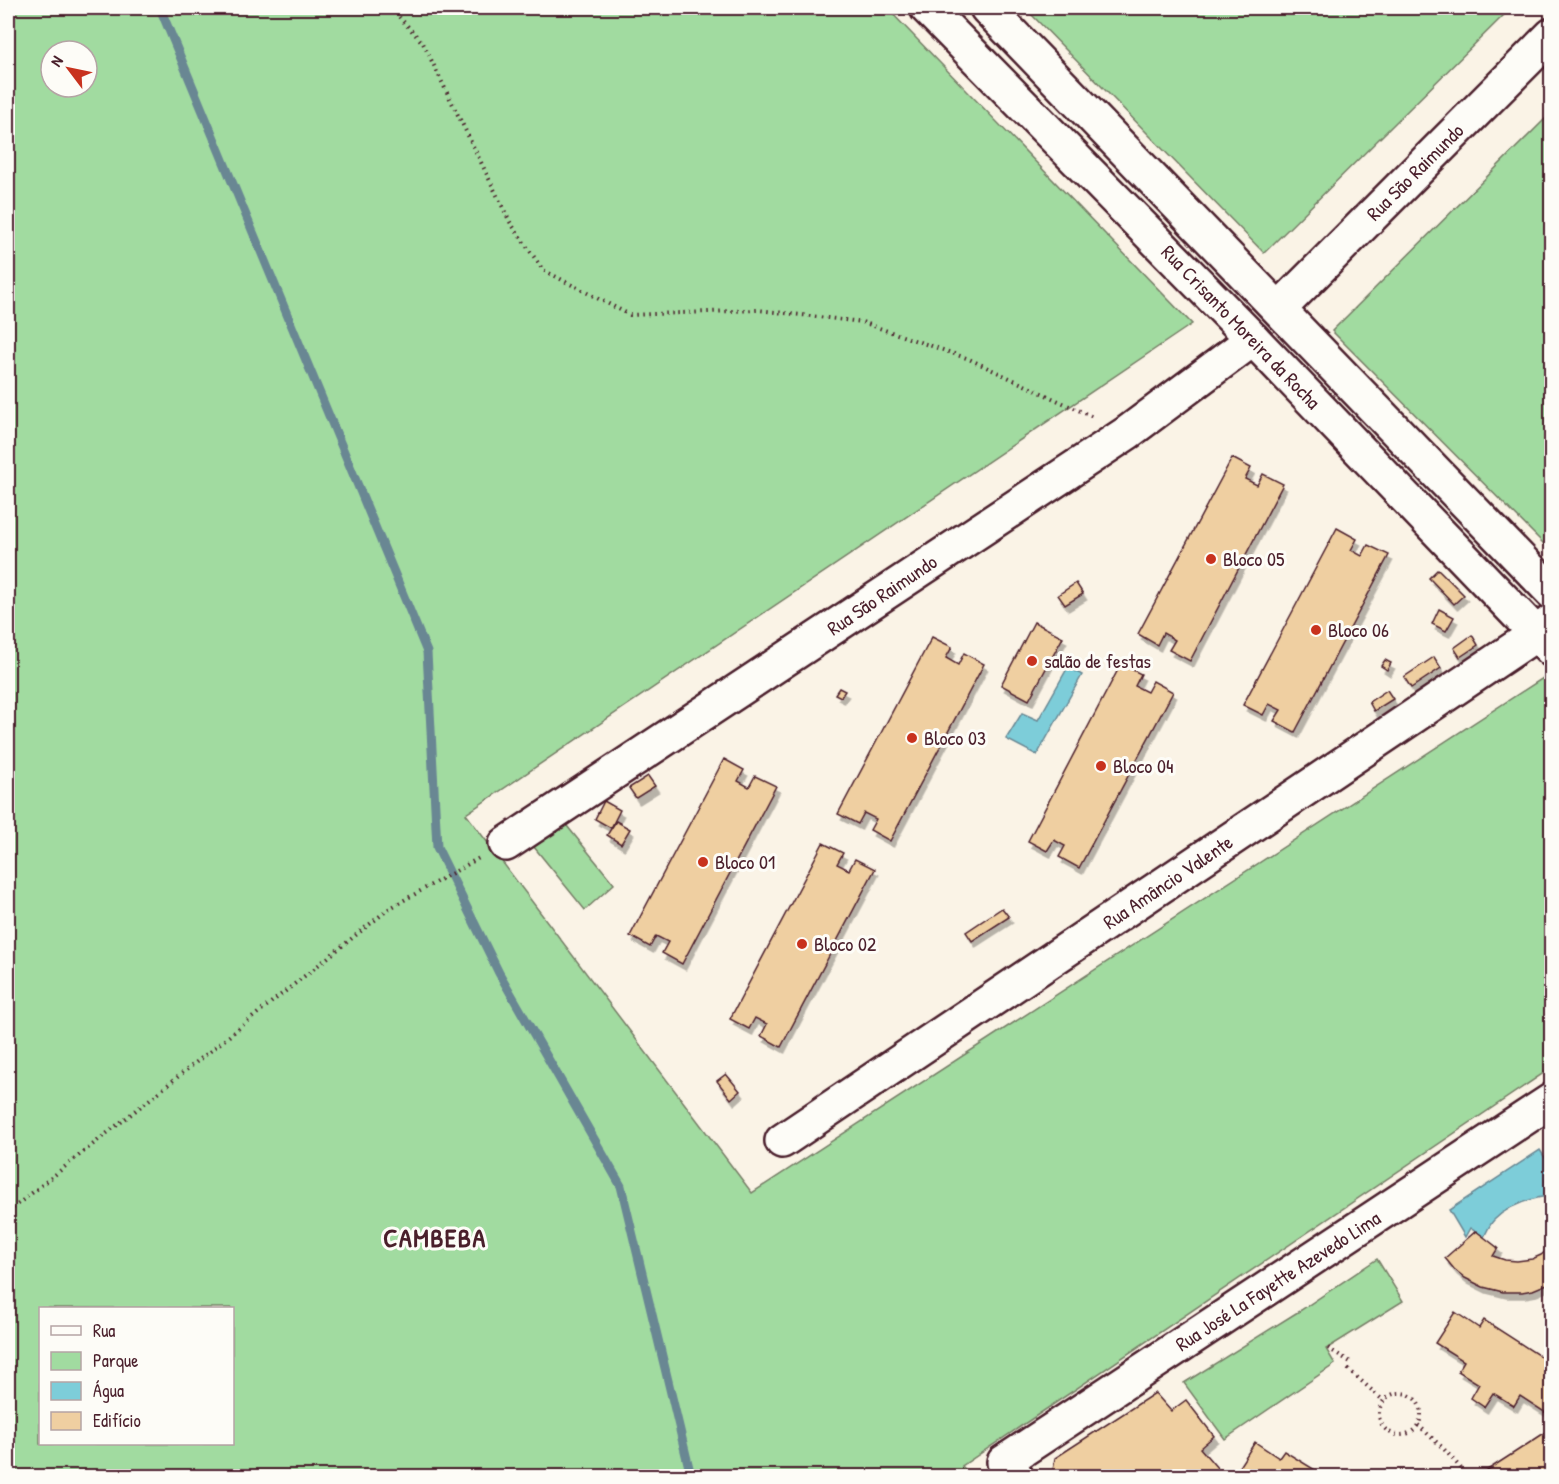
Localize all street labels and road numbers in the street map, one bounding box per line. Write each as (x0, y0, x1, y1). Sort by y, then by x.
street label: Rua São Raimundo (1360, 117, 1469, 226)
street label: Rua Crisanto Moreira da Rocha (1156, 239, 1327, 415)
street label: Rua São Raimundo (821, 548, 942, 641)
street label: Rua Amâncio Valente (1098, 828, 1238, 935)
street label: Rua José La Fayette Azevedo Lima (1170, 1204, 1386, 1357)

